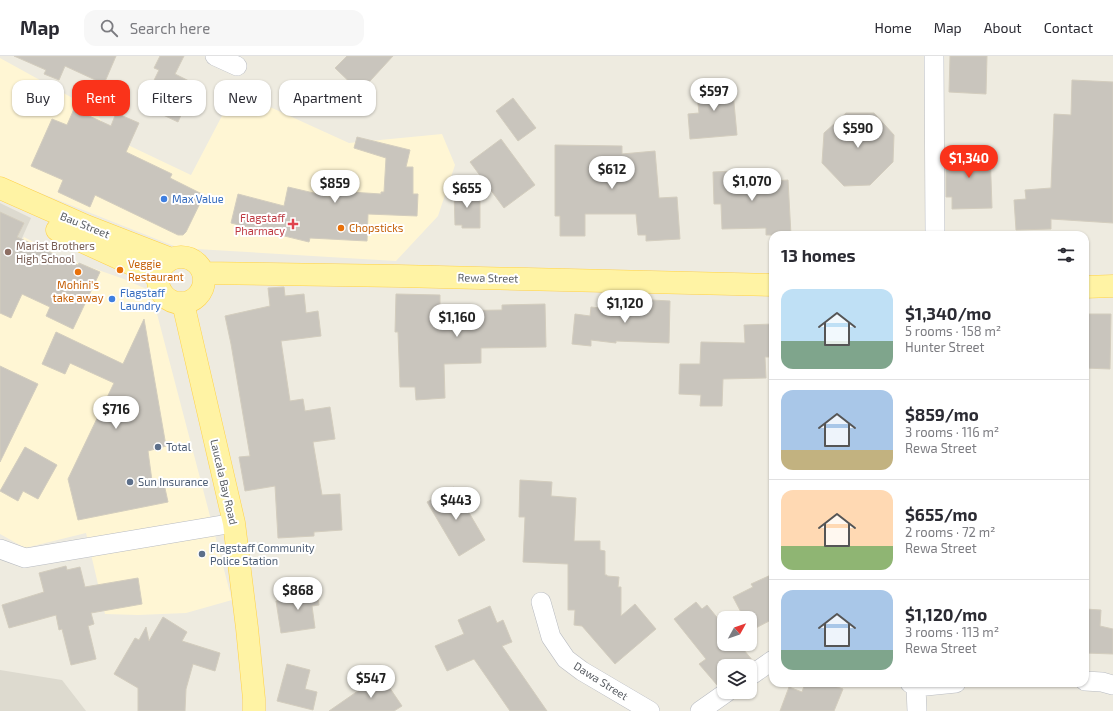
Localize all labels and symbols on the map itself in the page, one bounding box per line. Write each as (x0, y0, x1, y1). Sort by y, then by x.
pin: $597 (690, 78, 738, 112)
pin: $590 (834, 115, 882, 149)
pin: $1,340 (936, 145, 1002, 179)
pin: $612 (588, 156, 636, 190)
pin: $1,070 (719, 168, 785, 202)
pin: $859 (311, 170, 359, 204)
pin: $655 (443, 175, 491, 209)
place label: Max Value (172, 192, 224, 205)
marker: Max Value (159, 194, 169, 204)
street label: Bau Street (59, 209, 112, 240)
place label: Flagstaff Pharmacy (235, 211, 285, 237)
marker: Flagstaff Pharmacy (288, 219, 298, 229)
place label: Chopsticks (349, 221, 404, 234)
marker: Chopsticks (336, 223, 346, 233)
place label: Marist Brothers High School (16, 239, 95, 265)
marker: Marist Brothers High School (3, 247, 13, 257)
place label: Veggie Restaurant (128, 257, 184, 283)
marker: Veggie Restaurant (115, 265, 125, 275)
marker: Mohini's take away (73, 267, 83, 277)
street label: Rewa Street (458, 270, 518, 285)
place label: Mohini's take away (53, 278, 104, 304)
place label: Flagstaff Laundry (120, 286, 165, 312)
pin: $1,120 (592, 290, 658, 324)
marker: Flagstaff Laundry (107, 294, 117, 304)
pin: $1,160 (424, 304, 490, 338)
pin: $716 (92, 396, 140, 430)
street label: Laucala Bay Road (208, 438, 241, 526)
place label: Total (166, 440, 192, 453)
marker: Total (153, 442, 163, 452)
place label: Sun Insurance (138, 475, 209, 488)
marker: Sun Insurance (125, 477, 135, 487)
pin: $443 (432, 487, 480, 521)
place label: Flagstaff Community Police Station (210, 541, 315, 567)
marker: Flagstaff Community Police Station (197, 549, 207, 559)
pin: $868 (274, 577, 322, 611)
north arrow (717, 611, 757, 651)
street label: Dawa Street (572, 659, 631, 702)
pin: $547 (347, 665, 395, 699)

